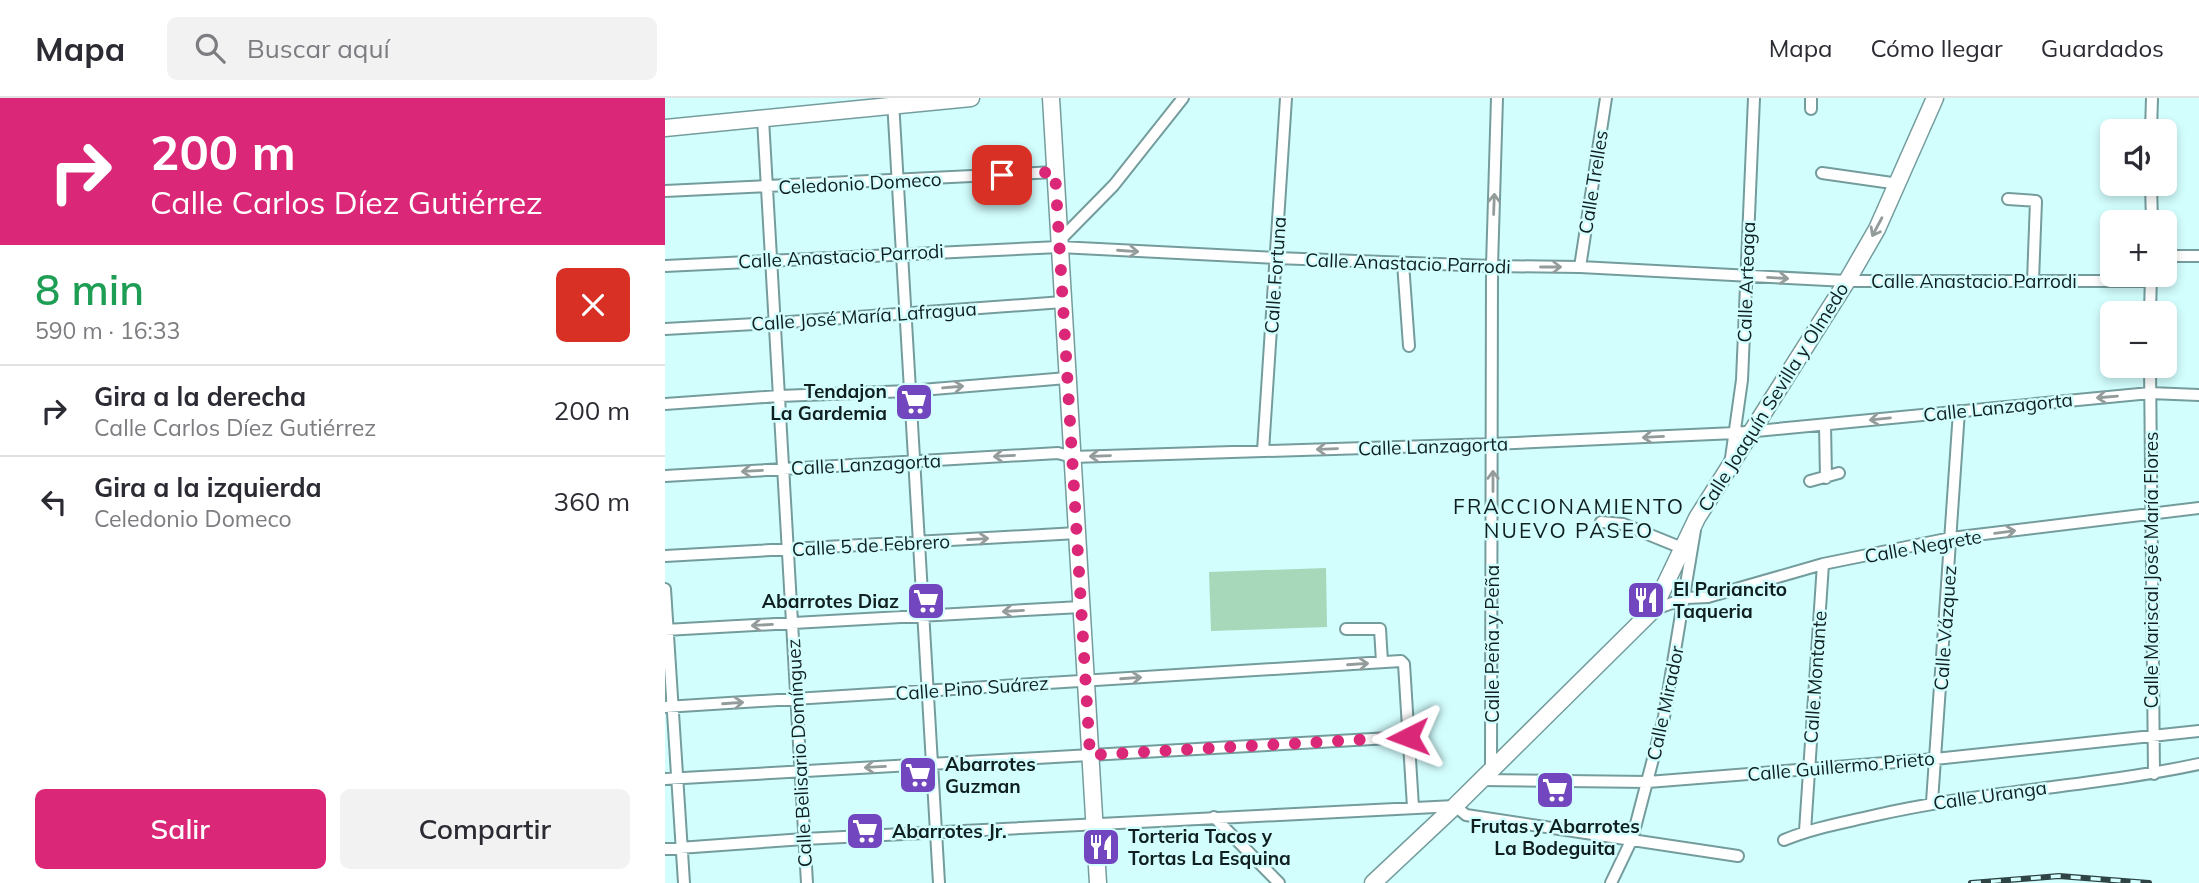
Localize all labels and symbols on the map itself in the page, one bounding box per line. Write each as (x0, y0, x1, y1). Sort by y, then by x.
street label: Calle Trelles (1573, 129, 1613, 235)
pin (972, 145, 1032, 205)
street label: Celedonio Domeco (778, 167, 942, 199)
one-way arrow (1487, 193, 1501, 216)
street label: Calle Fortuna (1259, 216, 1291, 334)
one-way arrow (1870, 216, 1884, 237)
street label: Calle Arteaga (1732, 221, 1760, 343)
street label: Calle Anastacio Parrodi (738, 239, 944, 273)
one-way arrow (1116, 245, 1138, 258)
street label: Calle Anastacio Parrodi (1305, 247, 1511, 279)
one-way arrow (1539, 260, 1562, 274)
street label: Calle Anastacio Parrodi (1871, 269, 2077, 293)
one-way arrow (1766, 271, 1789, 284)
street label: Calle Joaquín Sevilla y Olmedo (1692, 278, 1854, 516)
street label: Calle José María Lafragua (750, 296, 978, 336)
place label: Tendajon La Gardemia (770, 379, 887, 425)
one-way arrow (941, 380, 964, 393)
supermarket icon: Tendajon La Gardemia (893, 381, 935, 423)
street label: Calle Lanzagorta (1922, 387, 2074, 427)
one-way arrow (2096, 391, 2118, 404)
one-way arrow (1869, 413, 1892, 426)
street label: Calle Lanzagorta (1358, 431, 1508, 461)
one-way arrow (1642, 431, 1665, 444)
street label: Calle Mariscal José María Flores (2139, 431, 2163, 709)
one-way arrow (1316, 443, 1339, 456)
street label: Calle Lanzagorta (790, 448, 942, 480)
one-way arrow (1088, 449, 1111, 462)
one-way arrow (993, 450, 1016, 463)
one-way arrow (742, 465, 764, 478)
one-way arrow (1486, 469, 1500, 492)
district label: FRACCIONAMIENTO NUEVO PASEO (1453, 493, 1685, 543)
street label: Calle Negrete (1863, 524, 1983, 568)
one-way arrow (1993, 525, 2016, 538)
street label: Calle 5 de Febrero (791, 529, 951, 561)
one-way arrow (966, 532, 989, 545)
street label: Calle Peña y Peña (1480, 565, 1504, 723)
street label: Calle Vázquez (1929, 565, 1961, 691)
place label: El Pariancito Taqueria (1673, 577, 1787, 623)
restaurant icon: El Pariancito Taqueria (1625, 579, 1667, 621)
supermarket icon: Abarrotes Diaz (905, 580, 947, 622)
place label: Abarrotes Diaz (762, 589, 899, 613)
one-way arrow (1002, 604, 1025, 617)
street label: Calle Montante (1798, 610, 1832, 744)
one-way arrow (750, 618, 773, 631)
street label: Calle Belisario Domínguez (781, 638, 817, 868)
street label: Calle Mirador (1641, 643, 1689, 763)
one-way arrow (1347, 657, 1369, 670)
street label: Calle Pino Suárez (895, 671, 1049, 705)
one-way arrow (1120, 671, 1142, 684)
one-way arrow (721, 696, 744, 709)
position arrow (1371, 700, 1445, 774)
street label: Calle Guillermo Prieto (1746, 746, 1936, 786)
place label: Abarrotes Guzman (945, 752, 1036, 798)
supermarket icon: Abarrotes Guzman (897, 754, 939, 796)
one-way arrow (863, 761, 886, 774)
supermarket icon: Frutas y Abarrotes La Bodeguita (1534, 769, 1576, 811)
street label: Calle Uranga (1932, 775, 2048, 815)
supermarket icon: Abarrotes Jr. (844, 810, 886, 852)
place label: Frutas y Abarrotes La Bodeguita (1470, 814, 1640, 860)
place label: Abarrotes Jr. (892, 819, 1007, 843)
place label: Torteria Tacos y Tortas La Esquina (1128, 824, 1291, 870)
restaurant icon: Torteria Tacos y Tortas La Esquina (1080, 826, 1122, 868)

